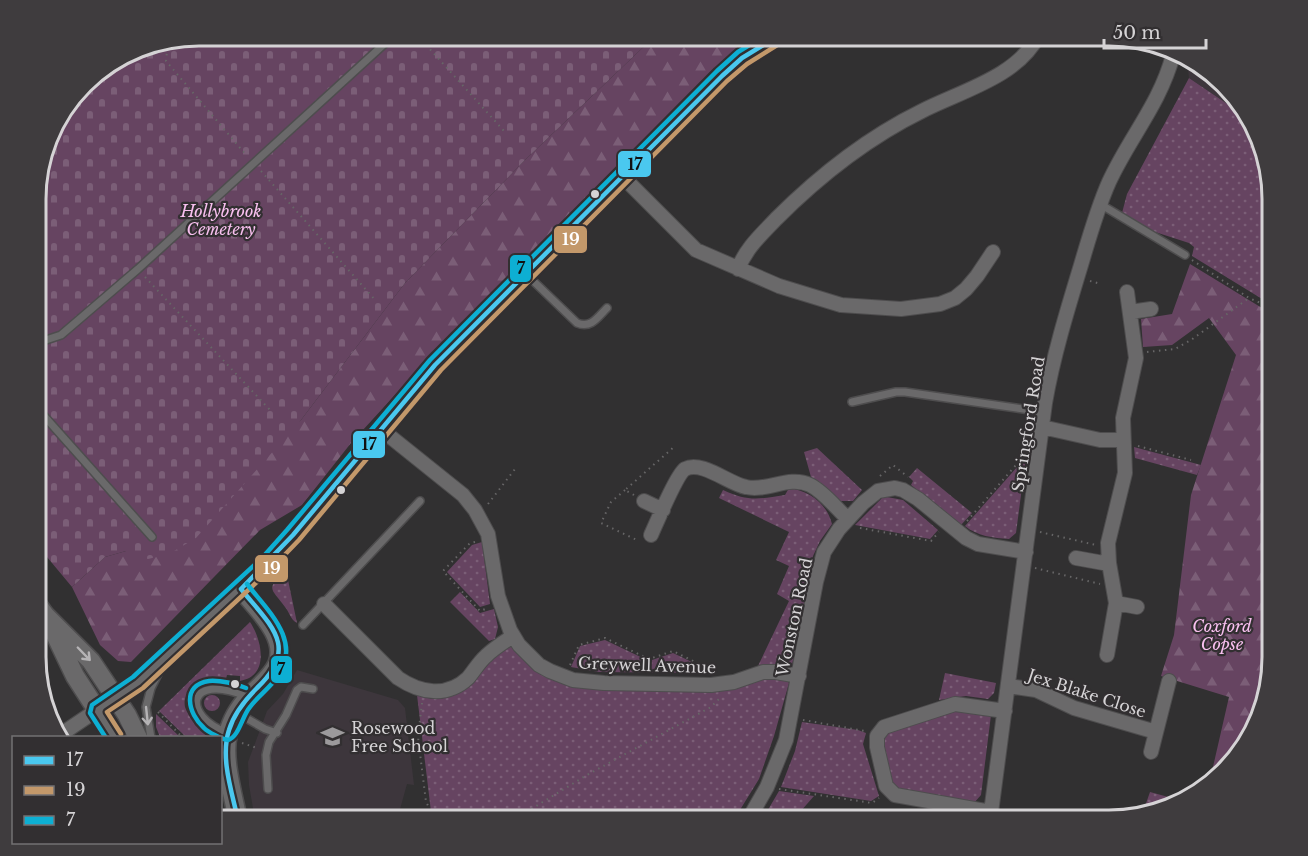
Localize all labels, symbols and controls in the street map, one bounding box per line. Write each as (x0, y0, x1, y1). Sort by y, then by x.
scale bar (1104, 12, 1206, 50)
text: 50 m (1113, 22, 1161, 44)
line badge: 17 (617, 150, 652, 178)
text: 17 (627, 154, 643, 174)
unlabelled marker (589, 188, 601, 200)
park label: Hollybrook Cemetery (179, 201, 262, 239)
line badge: 19 (553, 225, 588, 254)
text: 19 (562, 229, 580, 249)
line badge: 7 (509, 254, 532, 283)
text: 7 (517, 258, 526, 278)
street label: Springford Road (1007, 355, 1049, 493)
line badge: 17 (352, 430, 386, 459)
text: 17 (361, 434, 377, 454)
unlabelled marker (335, 484, 347, 496)
line badge: 19 (254, 554, 289, 583)
street label: Wonston Road (771, 556, 816, 679)
text: 19 (263, 558, 281, 578)
park label: Coxford Copse (1192, 616, 1252, 654)
one-way arrow (77, 647, 91, 662)
street label: Greywell Avenue (578, 653, 716, 677)
line badge: 7 (270, 655, 293, 684)
text: 7 (277, 659, 286, 679)
street label: Jex Blake Close (1023, 664, 1149, 722)
unlabelled marker (229, 678, 241, 690)
one-way arrow (142, 705, 153, 725)
place label: Rosewood Free School (351, 718, 448, 756)
school or university icon: Rosewood Free School (320, 724, 346, 750)
legend (12, 736, 222, 844)
text: 17 (66, 749, 84, 771)
text: 19 (66, 779, 86, 801)
text: 7 (66, 809, 76, 831)

